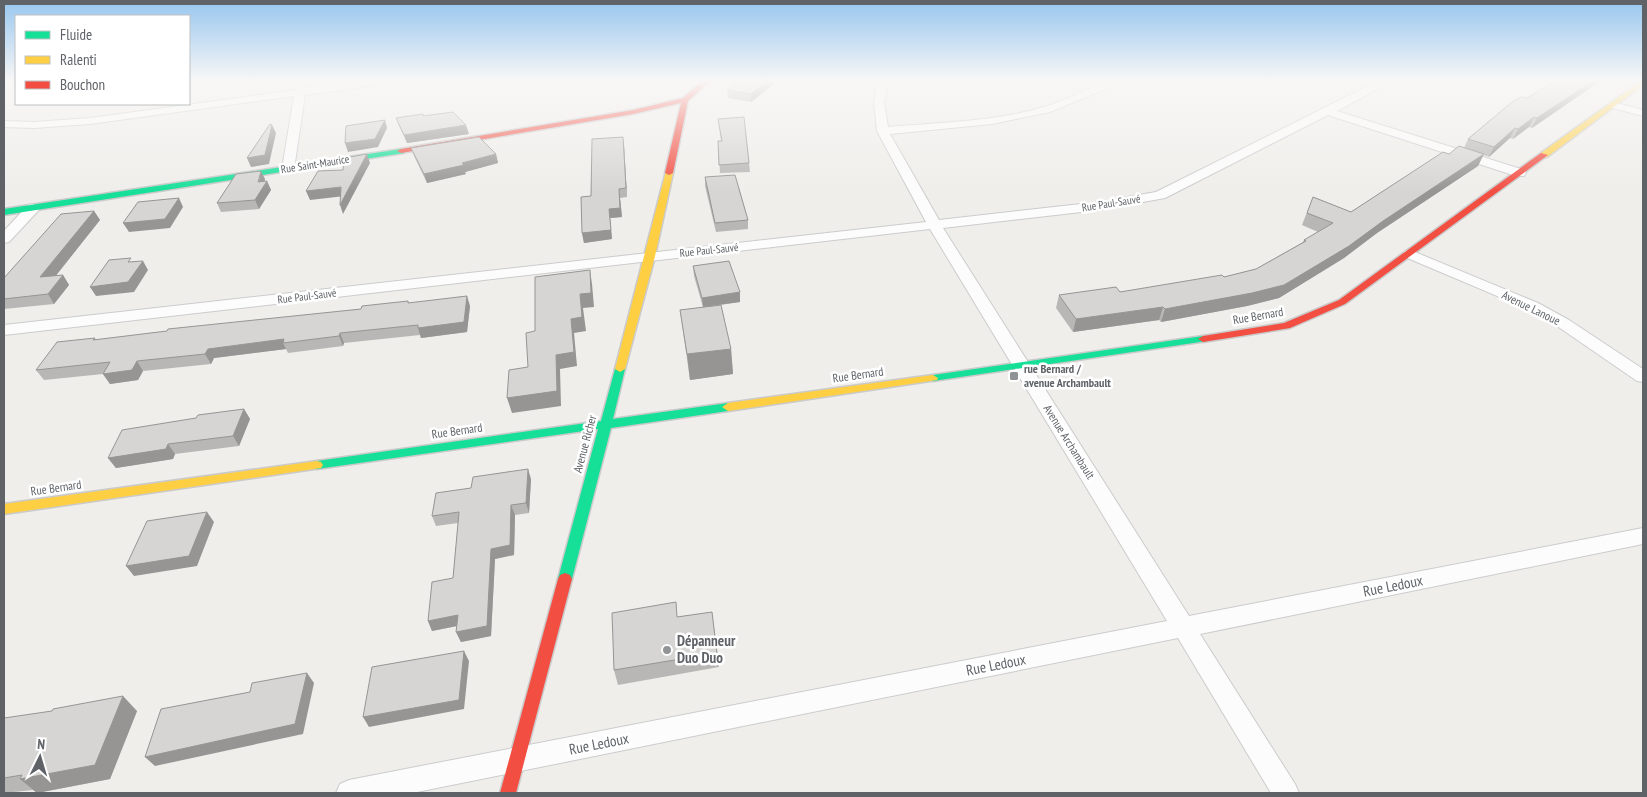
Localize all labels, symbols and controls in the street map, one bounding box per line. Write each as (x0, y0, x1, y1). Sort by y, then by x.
legend (15, 15, 190, 105)
text: Fluide (60, 25, 92, 44)
text: Ralenti (60, 50, 97, 69)
text: Bouchon (60, 75, 105, 94)
street label: Rue Saint-Maurice (280, 152, 351, 176)
street label: Rue Paul-Sauvé (1081, 191, 1142, 215)
street label: Rue Paul-Sauvé (679, 240, 740, 260)
street label: Rue Paul-Sauvé (277, 285, 338, 307)
street label: Avenue Lanoue (1500, 287, 1563, 328)
street label: Rue Bernard (1232, 304, 1284, 327)
place label: rue Bernard / avenue Archambault (1024, 361, 1111, 390)
street label: Rue Bernard (832, 364, 884, 385)
marker: rue Bernard / avenue Archambault (1008, 370, 1020, 382)
street label: Avenue Archambault (1041, 402, 1099, 482)
street label: Avenue Richer (570, 413, 600, 474)
street label: Rue Bernard (431, 420, 483, 441)
street label: Rue Bernard (30, 477, 82, 498)
street label: Rue Ledoux (1361, 570, 1424, 601)
place label: Dépanneur Duo Duo (677, 631, 736, 667)
marker: Dépanneur Duo Duo (661, 644, 673, 656)
street label: Rue Ledoux (964, 649, 1027, 680)
street label: Rue Ledoux (567, 728, 630, 759)
north arrow (15, 732, 65, 782)
text: N (37, 735, 46, 753)

